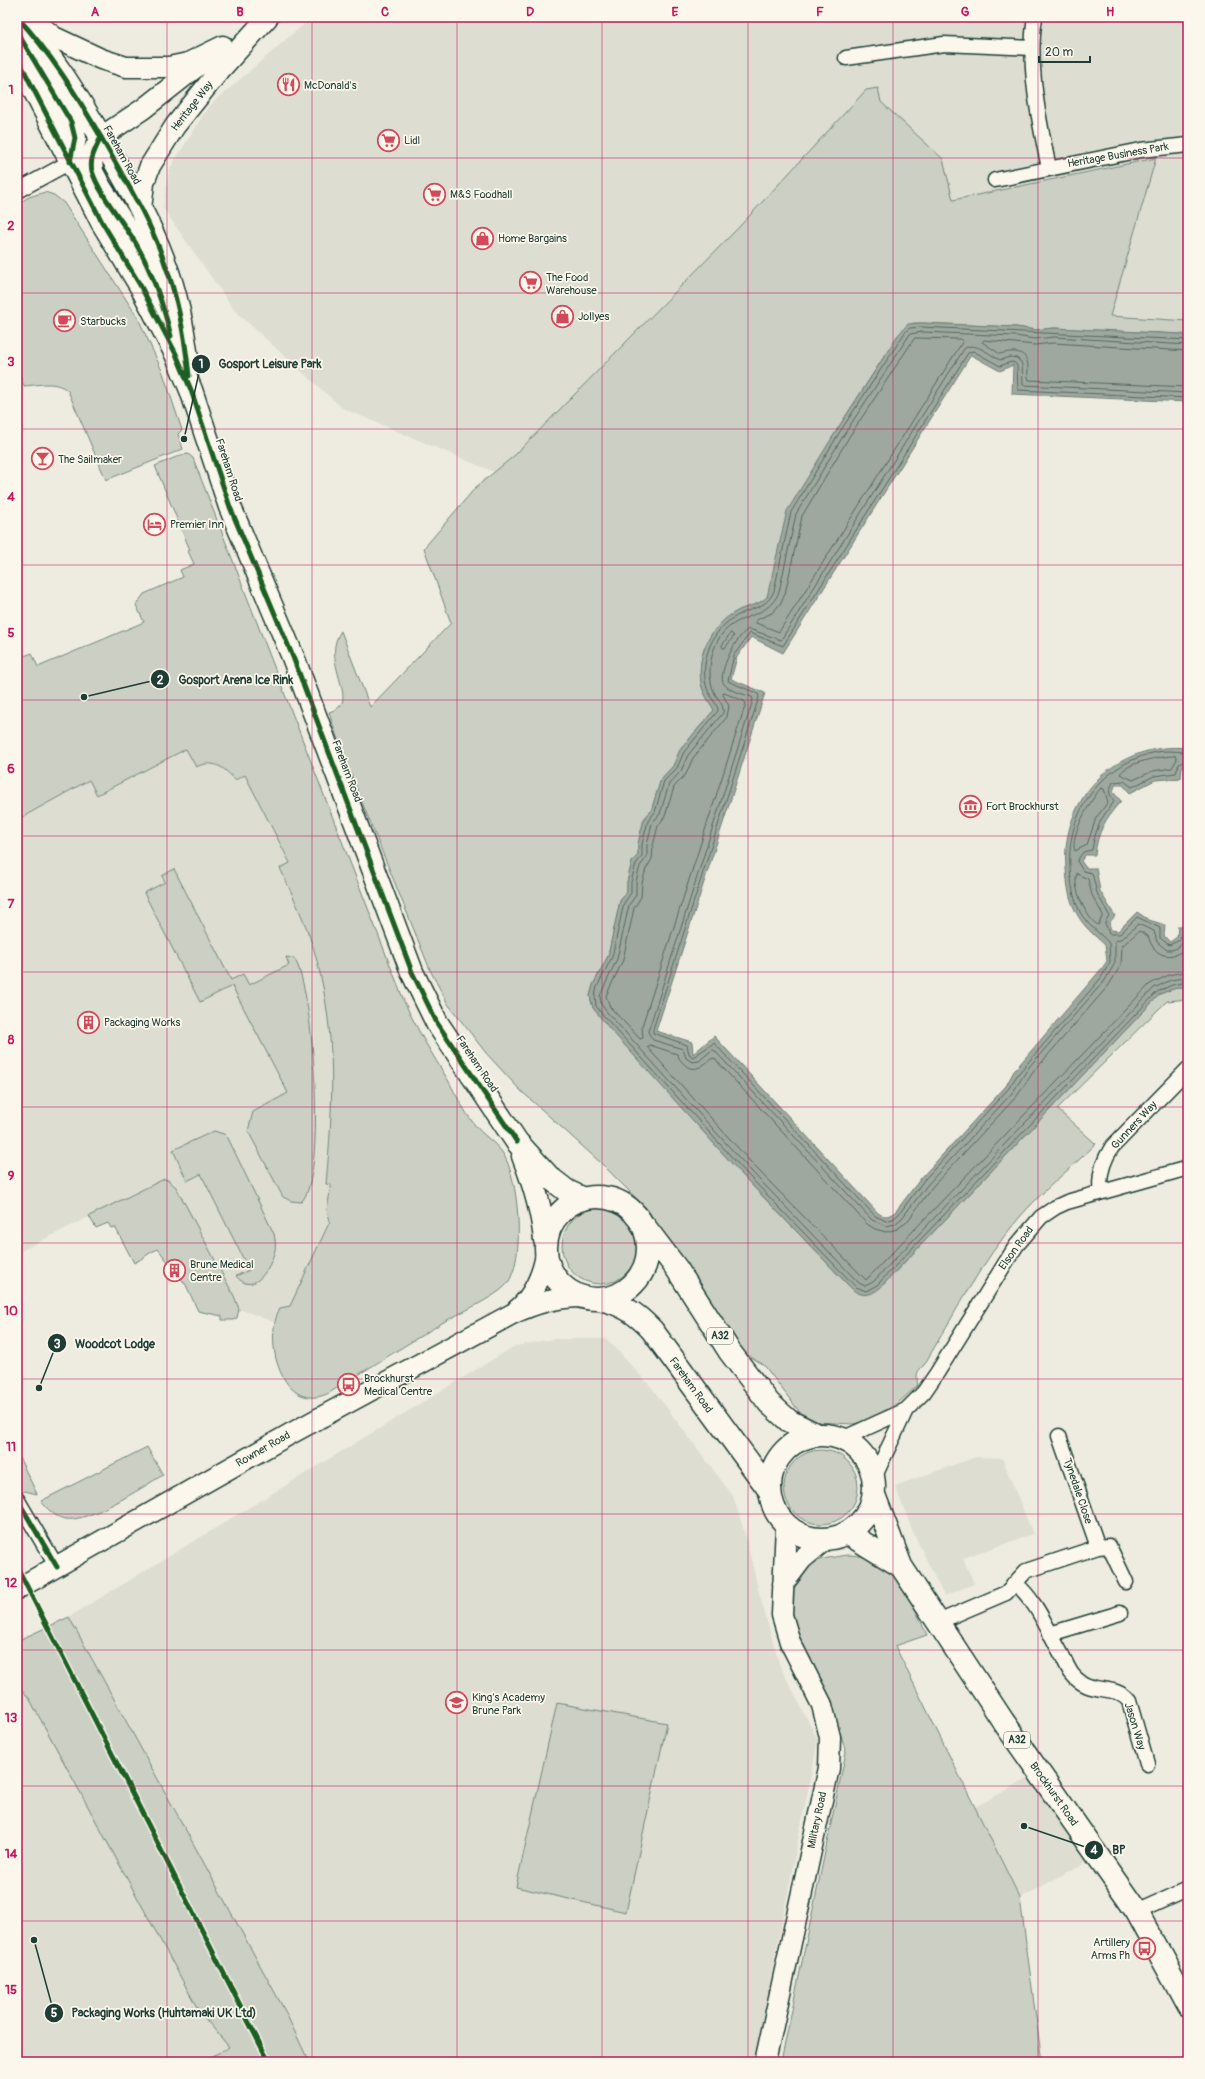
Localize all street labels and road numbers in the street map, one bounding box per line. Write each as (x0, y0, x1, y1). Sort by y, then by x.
street label: Heritage Way (168, 78, 216, 134)
street label: Fareham Road (100, 123, 144, 187)
street label: Heritage Business Park (1066, 140, 1170, 170)
street label: Fareham Road (213, 437, 245, 503)
street label: Fareham Road (329, 738, 365, 804)
street label: Fareham Road (453, 1033, 501, 1095)
street label: Gunners Way (1108, 1098, 1160, 1152)
street label: Elson Road (996, 1224, 1036, 1272)
road number: A32 (707, 1328, 733, 1344)
street label: Fareham Road (667, 1355, 715, 1415)
street label: Rowner Road (234, 1428, 292, 1470)
street label: Tynedale Close (1061, 1456, 1096, 1526)
street label: Jason Way (1122, 1701, 1148, 1752)
road number: A32 (1004, 1732, 1030, 1748)
street label: Brockhurst Road (1027, 1759, 1081, 1829)
street label: Military Road (805, 1790, 829, 1850)

